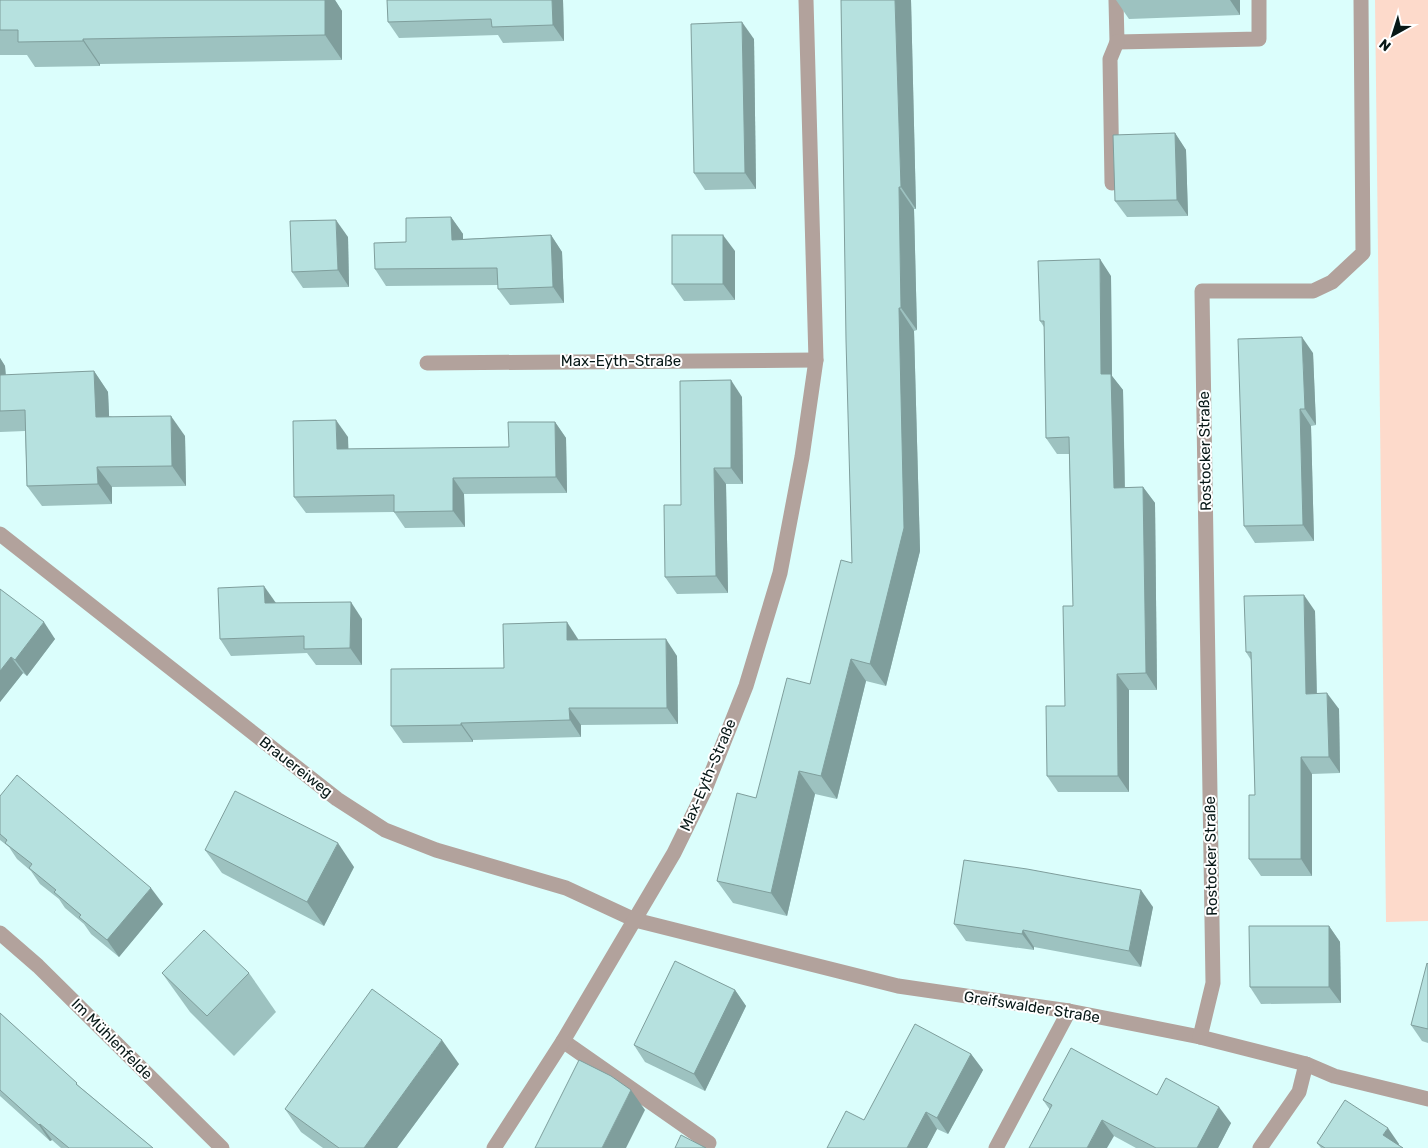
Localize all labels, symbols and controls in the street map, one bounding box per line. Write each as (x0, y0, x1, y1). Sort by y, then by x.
north arrow (1368, 10, 1418, 60)
text: N (1376, 35, 1394, 54)
street label: Max-Eyth-Straße (561, 352, 681, 370)
street label: Rostocker Straße (1195, 391, 1215, 511)
street label: Max-Eyth-Straße (676, 716, 740, 834)
street label: Brauereiweg (256, 733, 336, 801)
street label: Rostocker Straße (1201, 796, 1221, 916)
street label: Greifswalder Straße (963, 987, 1101, 1027)
street label: Im Mühlenfelde (68, 995, 156, 1083)

